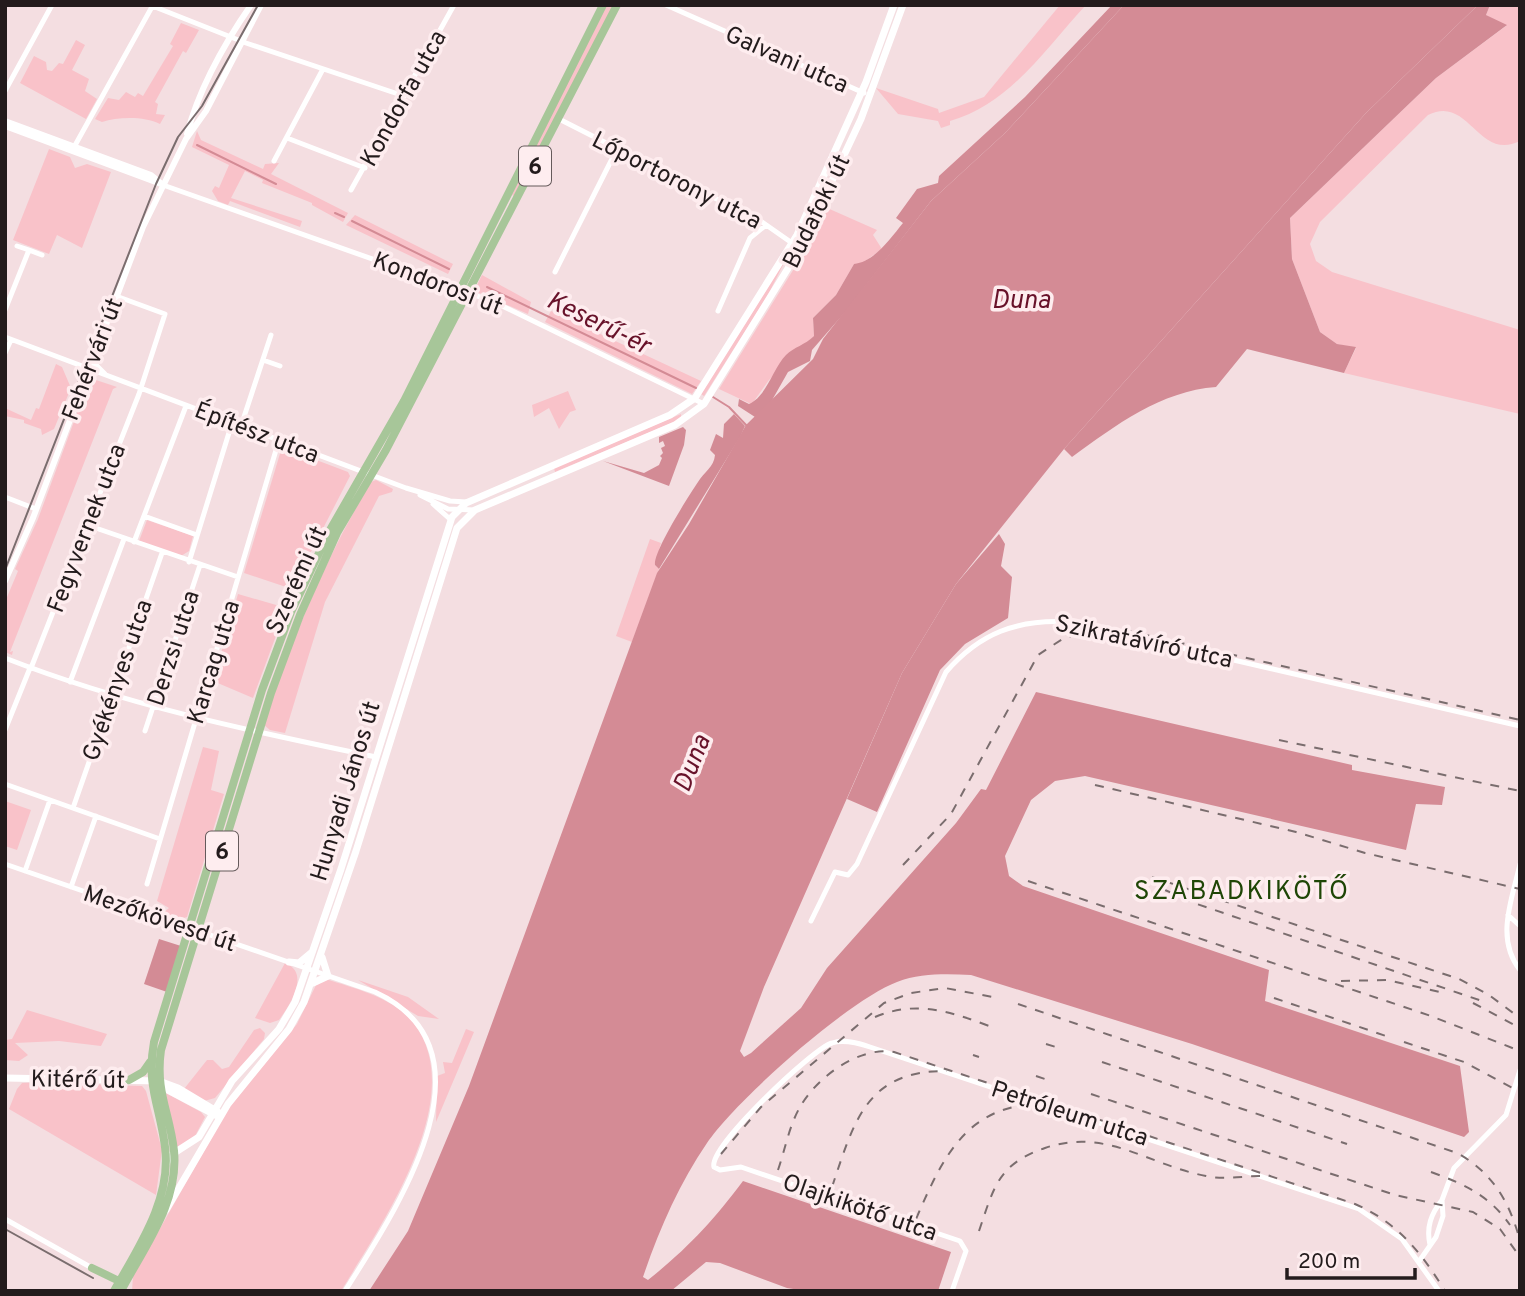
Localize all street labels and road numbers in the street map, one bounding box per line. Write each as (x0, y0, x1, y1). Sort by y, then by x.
street label: Galvani utca (720, 20, 853, 101)
street label: Kondorfa utca (355, 25, 455, 173)
street label: Lőportorony utca (586, 126, 766, 237)
road number: 6 (519, 146, 551, 186)
street label: Budafoki út (777, 150, 858, 274)
street label: Kondorosi út (368, 246, 506, 323)
street label: Fehérvári út (57, 294, 131, 425)
street label: Építész utca (190, 394, 324, 471)
street label: Fegyvernek utca (42, 440, 134, 617)
street label: Szerémi út (261, 522, 335, 640)
street label: Derzsi utca (142, 587, 208, 710)
street label: Gyékényes utca (77, 596, 161, 765)
street label: Karcag utca (182, 597, 248, 728)
street label: Szikratávíró utca (1052, 609, 1235, 676)
street label: Hunyadi János út (305, 698, 389, 885)
road number: 6 (206, 832, 238, 870)
street label: Mezőkövesd út (79, 880, 240, 960)
street label: Kitérő út (30, 1065, 126, 1097)
street label: Petróleum utca (987, 1075, 1152, 1154)
street label: Olajkikötő utca (778, 1168, 941, 1249)

